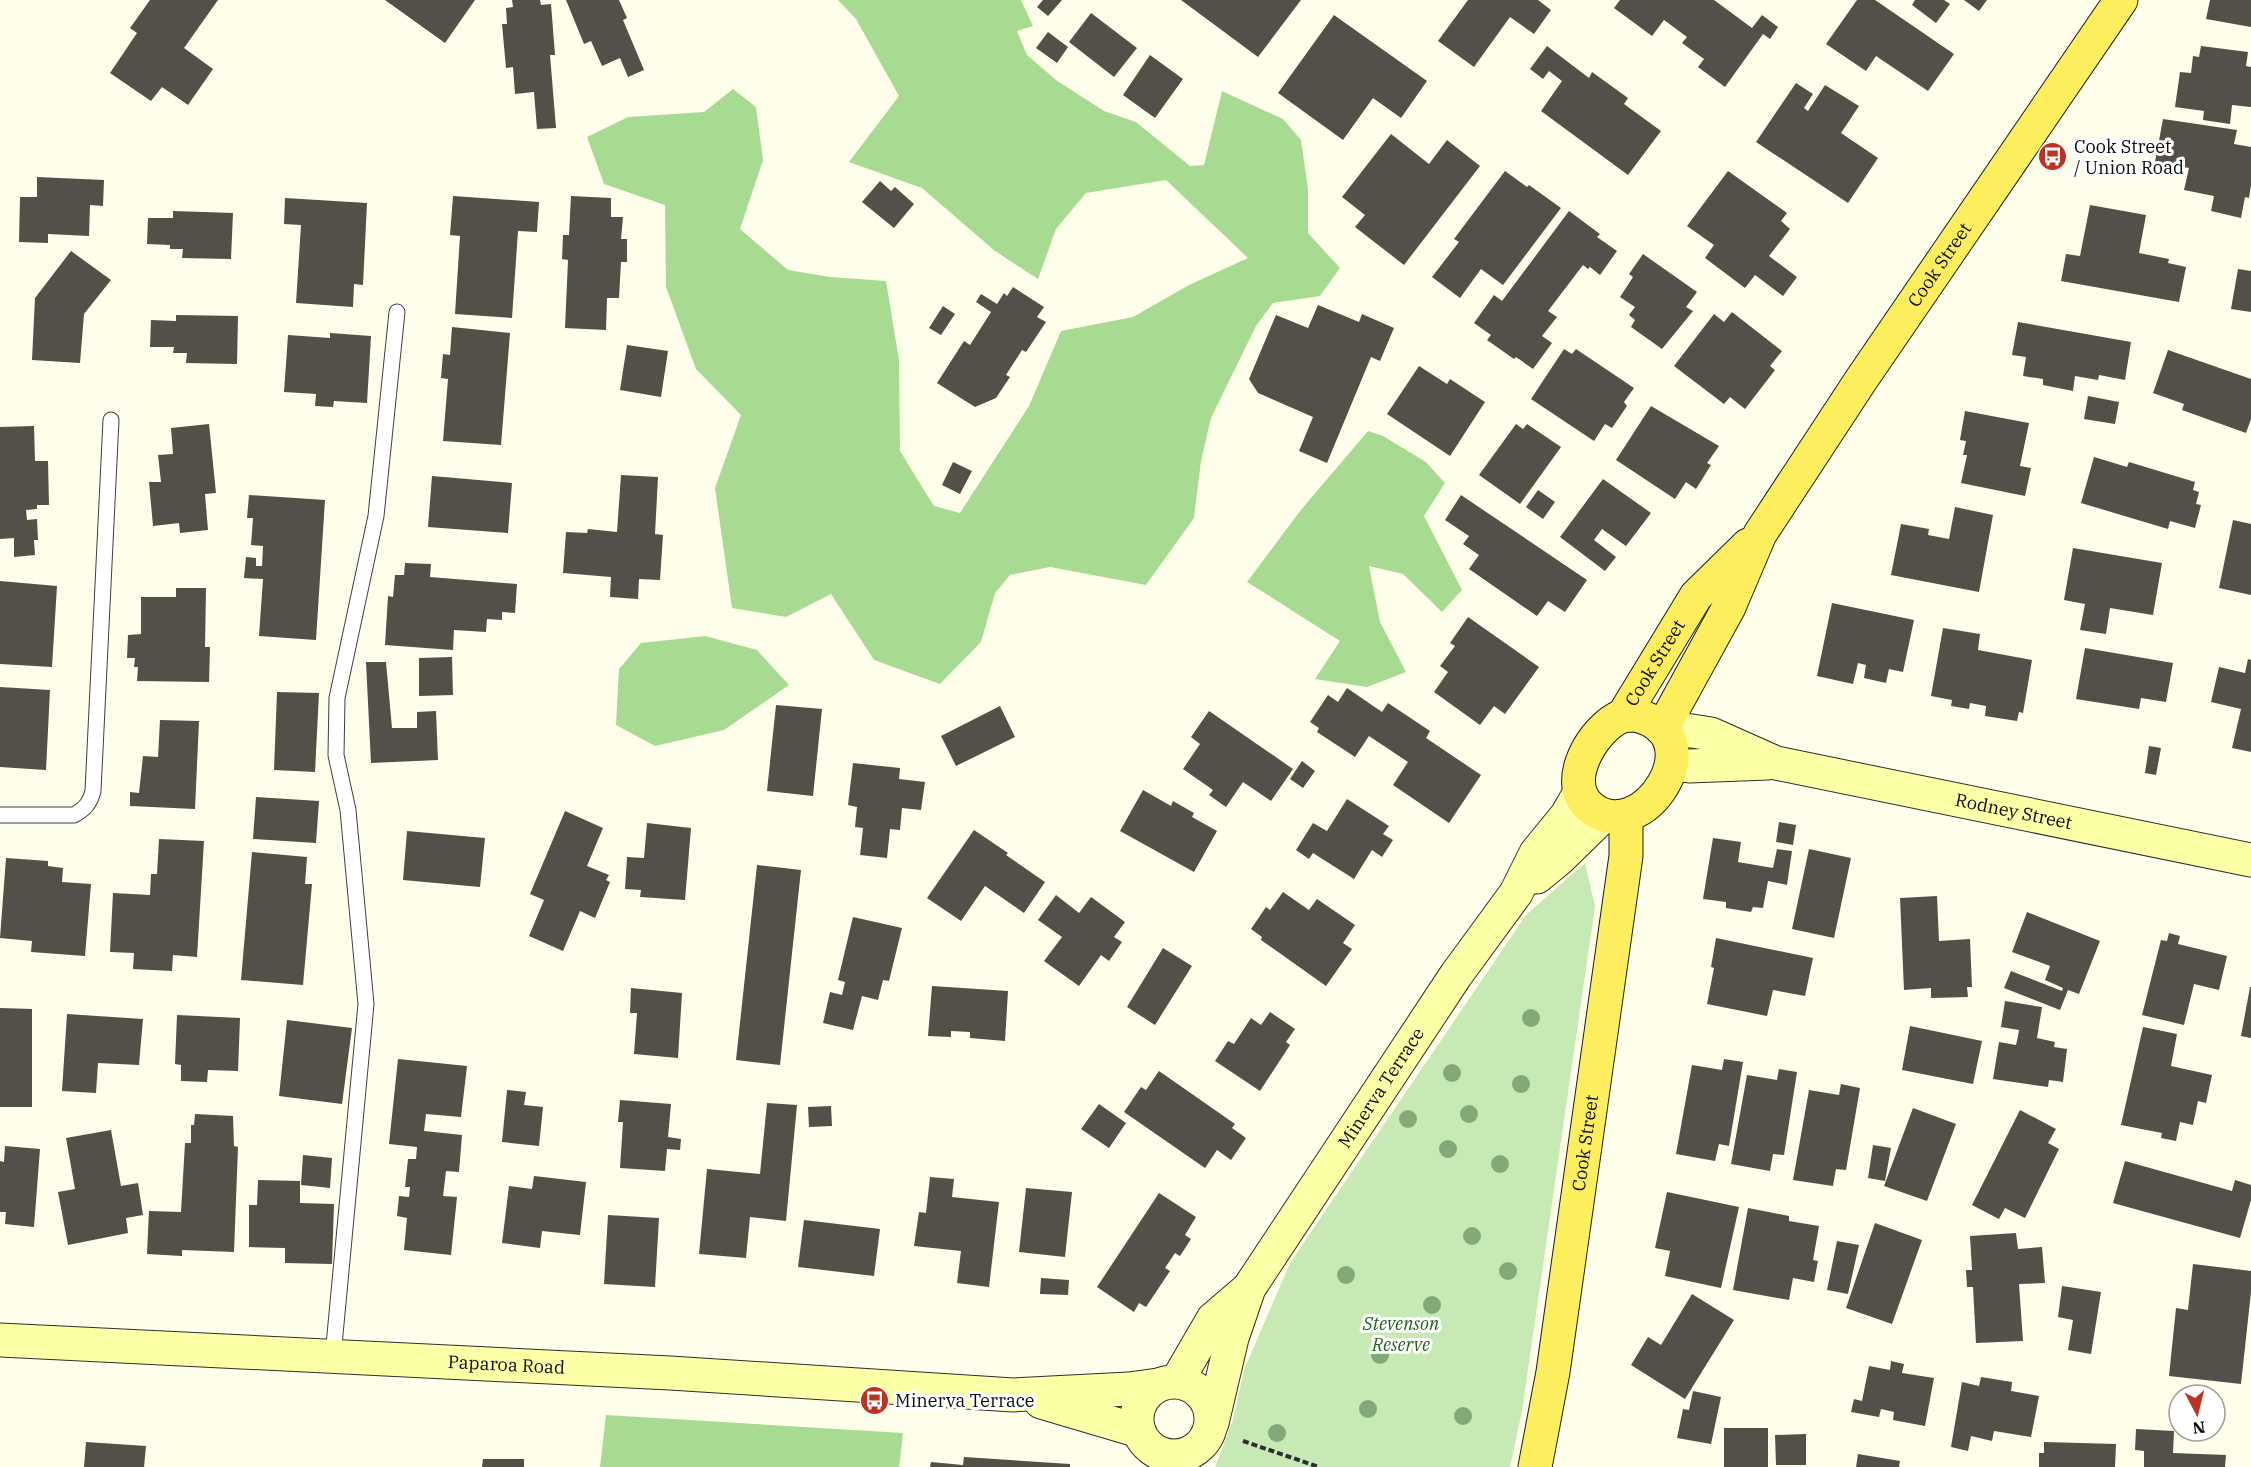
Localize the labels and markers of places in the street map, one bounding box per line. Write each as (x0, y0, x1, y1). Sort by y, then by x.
place label: Cook Street / Union Road (2074, 135, 2184, 179)
bus stop icon: Cook Street / Union Road (2037, 141, 2069, 173)
bus stop icon: Minerva Terrace (858, 1385, 890, 1417)
place label: Minerva Terrace (895, 1389, 1035, 1412)

